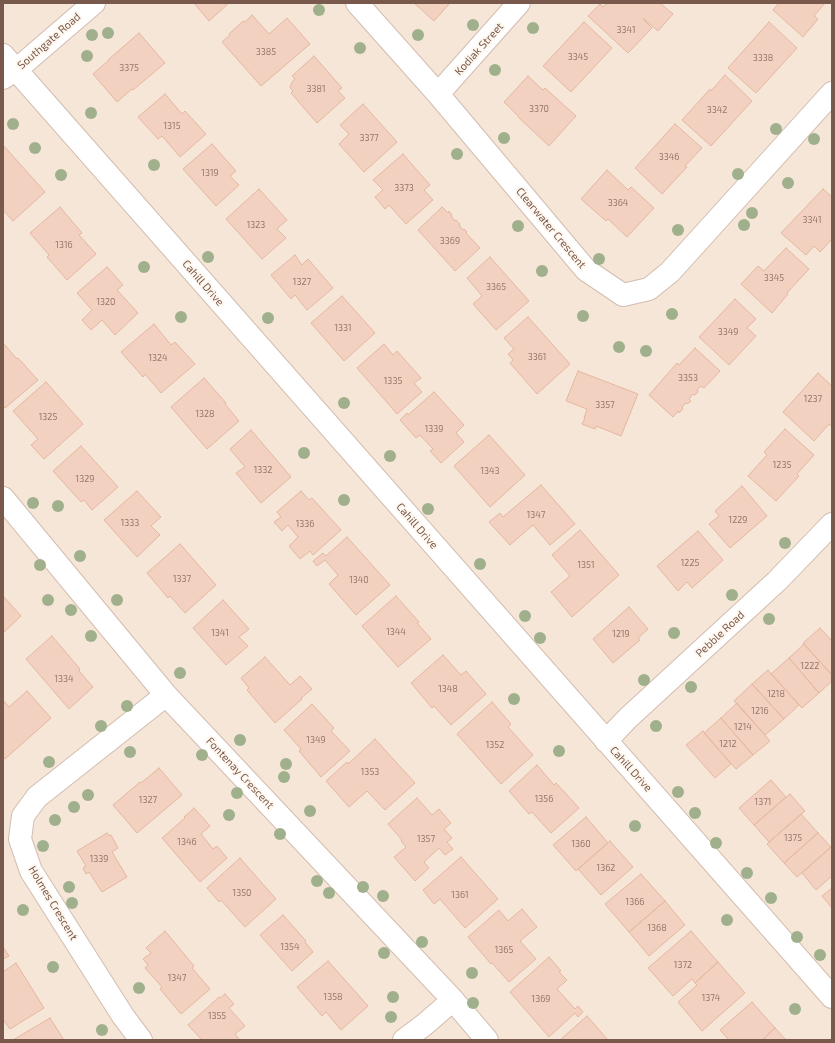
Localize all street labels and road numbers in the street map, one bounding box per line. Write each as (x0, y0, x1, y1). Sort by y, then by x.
street label: Southgate Road (15, 10, 83, 72)
street label: Kodiak Street (452, 20, 506, 78)
street label: Clearwater Crescent (513, 185, 589, 271)
street label: Cahill Drive (179, 257, 227, 309)
street label: Cahill Drive (393, 500, 441, 552)
street label: Pebble Road (693, 608, 747, 660)
street label: Fontenay Crescent (203, 734, 277, 812)
street label: Cahill Drive (607, 744, 655, 794)
street label: Holmes Crescent (26, 863, 80, 943)

